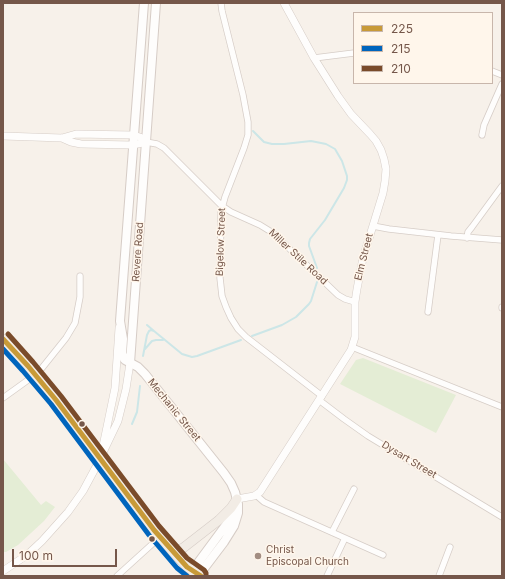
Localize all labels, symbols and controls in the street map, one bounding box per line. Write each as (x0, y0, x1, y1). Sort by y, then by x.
legend (353, 12, 493, 84)
text: 225 (391, 21, 413, 36)
text: 215 (391, 41, 411, 56)
text: 210 (391, 61, 411, 76)
street label: Bigelow Street (214, 208, 228, 276)
street label: Revere Road (130, 222, 146, 282)
street label: Miller Stile Road (266, 227, 330, 287)
street label: Elm Street (352, 232, 376, 282)
street label: Mechanic Street (145, 376, 203, 444)
unlabelled marker (77, 419, 87, 429)
street label: Dysart Street (379, 439, 439, 481)
unlabelled marker (147, 534, 157, 544)
scale bar (14, 541, 119, 567)
place label: Christ Episcopal Church (266, 544, 349, 568)
text: 100 m (19, 548, 53, 563)
marker: Christ Episcopal Church (253, 551, 263, 561)

